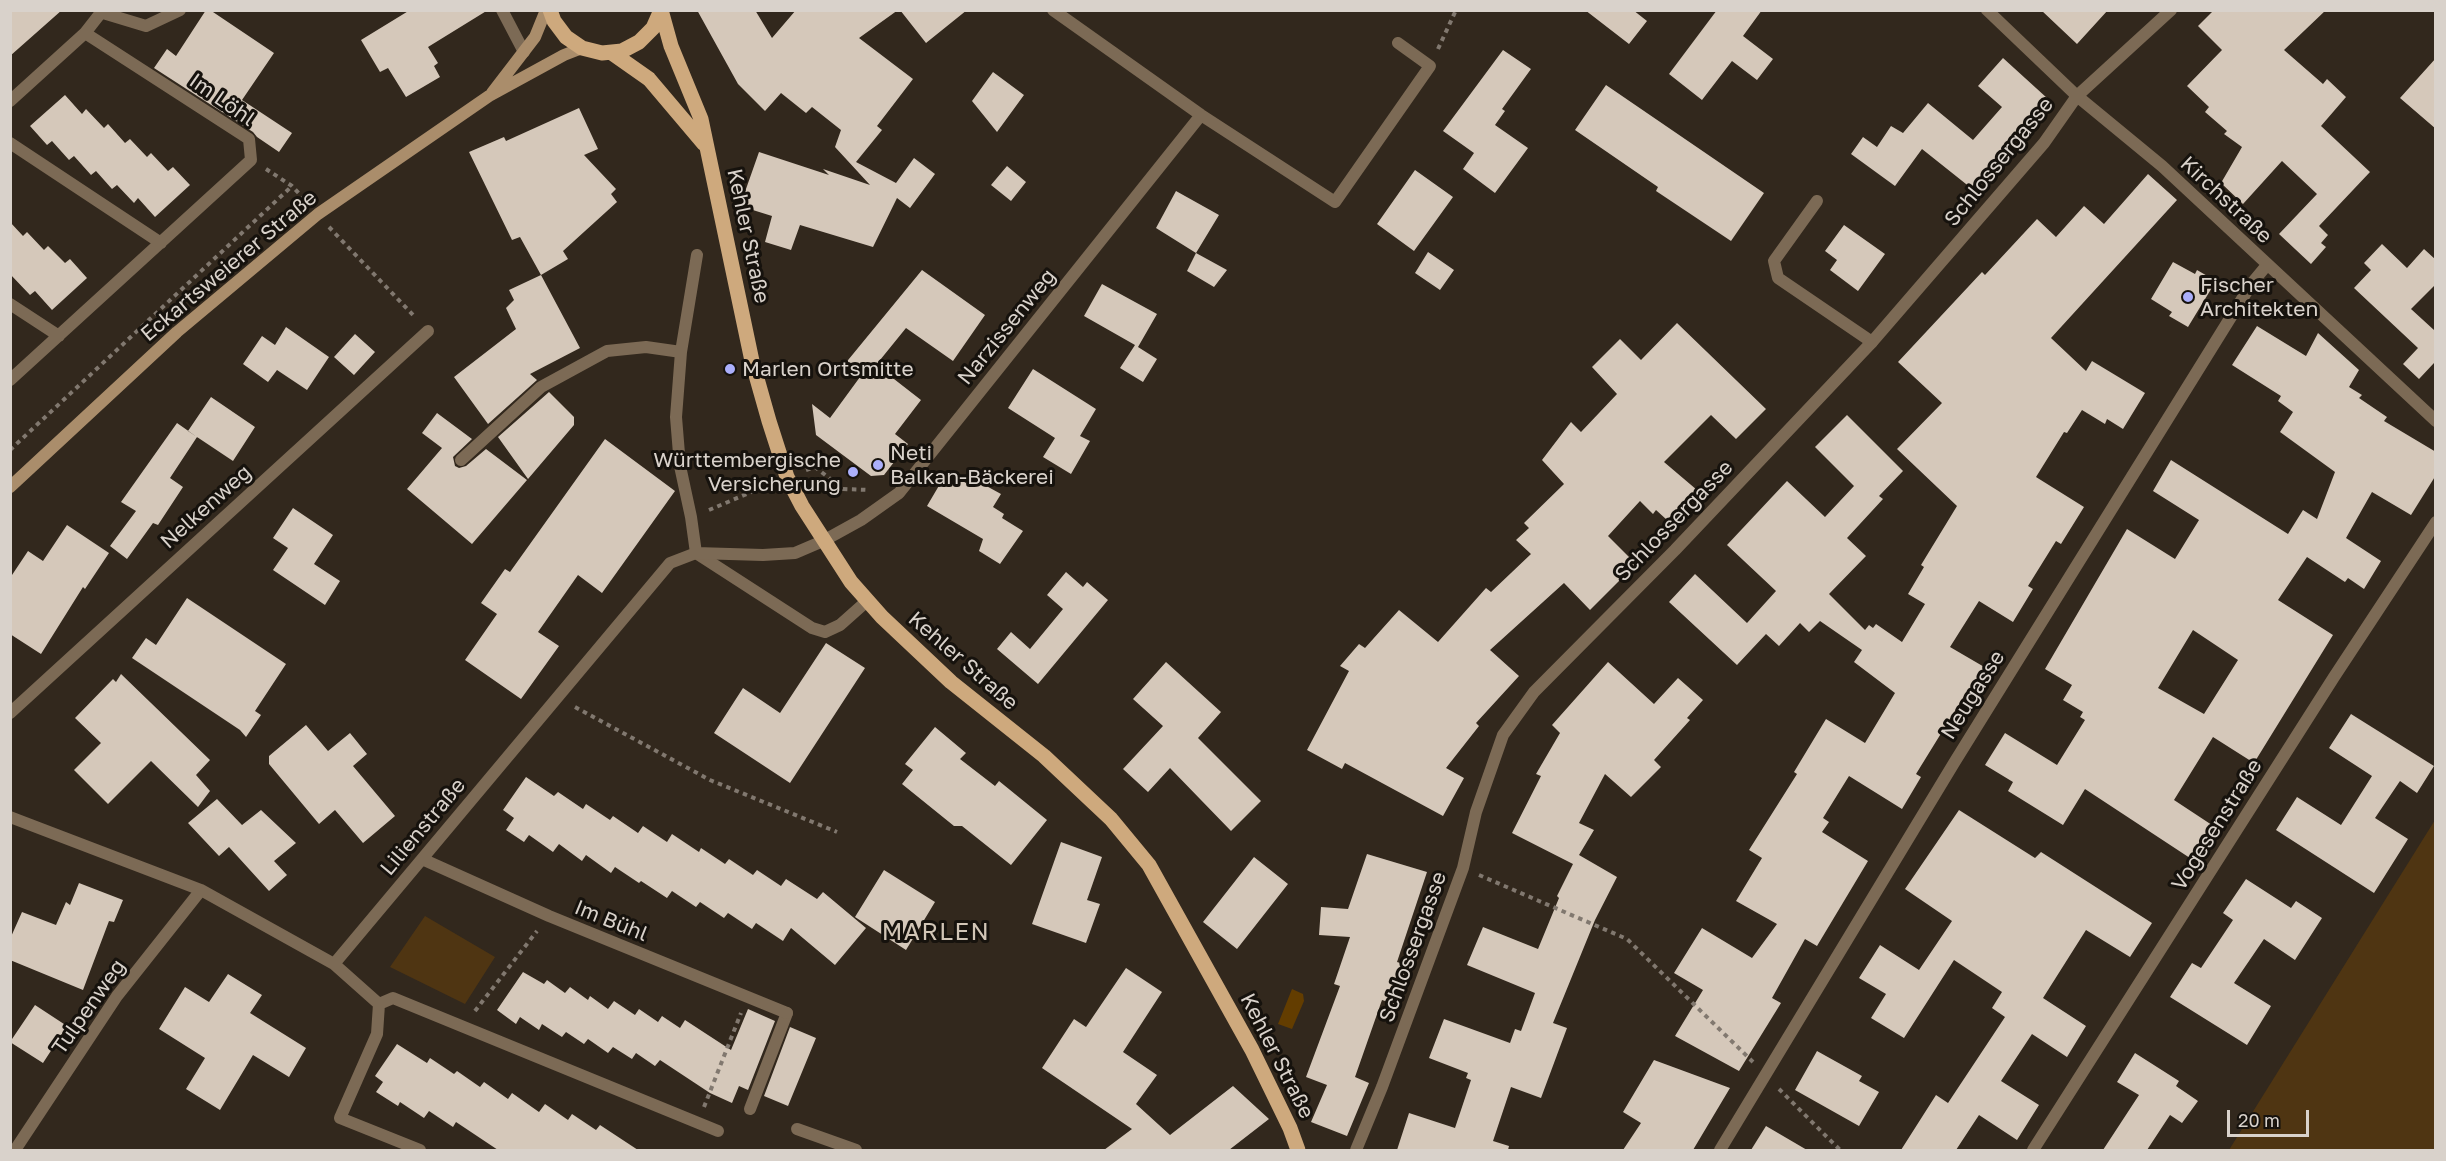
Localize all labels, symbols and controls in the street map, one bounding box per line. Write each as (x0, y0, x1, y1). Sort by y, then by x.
street label: Im Löhl (184, 68, 260, 132)
street label: Schlossergasse (1939, 92, 2059, 232)
street label: Kirchstraße (2175, 151, 2277, 249)
street label: Kehler Straße (721, 166, 775, 306)
street label: Eckartsweierer Straße (136, 185, 322, 347)
street label: Narzissenweg (953, 264, 1061, 390)
place label: Fischer Architekten (2200, 272, 2318, 322)
marker: Fischer Architekten (2181, 290, 2195, 304)
place label: Marlen Ortsmitte (742, 356, 914, 382)
marker: Marlen Ortsmitte (723, 362, 737, 376)
place label: Neti Balkan-Bäckerei (890, 440, 1054, 490)
place label: Württembergische Versicherung (653, 447, 841, 497)
street label: Schlossergasse (1610, 455, 1738, 587)
marker: Neti Balkan-Bäckerei (871, 458, 885, 472)
street label: Nelkenweg (156, 460, 256, 554)
marker: Württembergische Versicherung (846, 465, 860, 479)
street label: Kehler Straße (903, 607, 1023, 715)
street label: Neugasse (1936, 646, 2010, 744)
street label: Vogesenstraße (2166, 755, 2268, 895)
street label: Lilienstraße (375, 773, 471, 881)
street label: Schlossergasse (1374, 868, 1452, 1026)
street label: Im Bühl (571, 895, 651, 947)
district label: MARLEN (882, 918, 990, 946)
street label: Tulpenweg (47, 955, 131, 1059)
street label: Kehler Straße (1235, 989, 1319, 1123)
scale bar (2230, 1098, 2312, 1136)
text: 20 m (2238, 1109, 2280, 1131)

